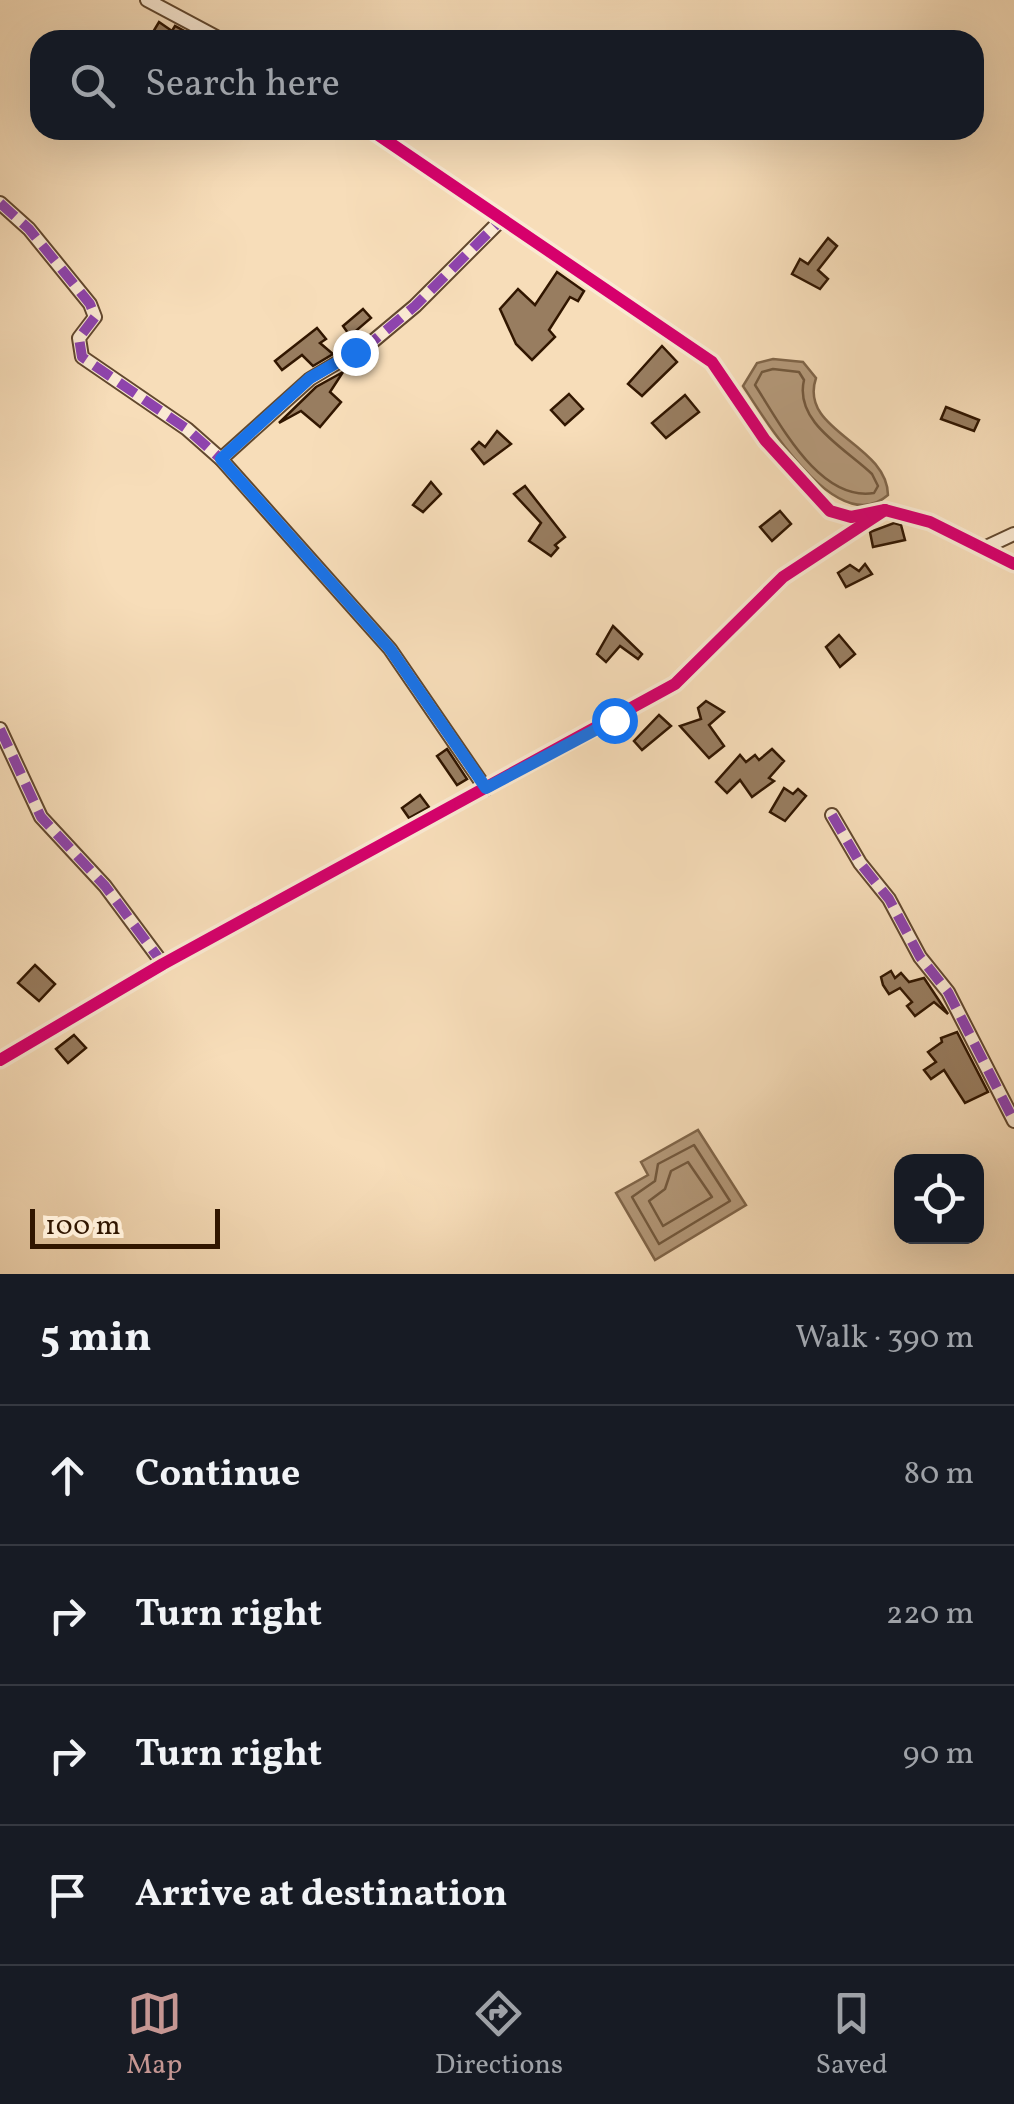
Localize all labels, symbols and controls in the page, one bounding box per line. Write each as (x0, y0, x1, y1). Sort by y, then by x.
search box (30, 30, 984, 140)
icon: search (65, 58, 120, 113)
text: Search here (145, 59, 340, 112)
route end (333, 330, 379, 376)
route start (592, 698, 638, 744)
map controls (894, 1154, 984, 1244)
button: locate (894, 1154, 984, 1244)
scale bar (30, 1204, 220, 1248)
text: 100 m (45, 1207, 120, 1246)
text: 5 min (40, 1310, 152, 1369)
text: Walk · 390 m (795, 1317, 974, 1361)
icon: ahead (40, 1448, 95, 1503)
text: Continue (135, 1449, 300, 1502)
text: 80 m (904, 1453, 974, 1497)
icon: right (40, 1588, 95, 1643)
text: Turn right (135, 1589, 322, 1642)
text: 220 m (886, 1593, 974, 1637)
icon: right (40, 1728, 95, 1783)
text: Turn right (135, 1729, 322, 1782)
text: 90 m (903, 1733, 974, 1777)
icon: arrive (40, 1868, 95, 1923)
text: Arrive at destination (135, 1869, 508, 1922)
tab: Map (126, 1986, 182, 2085)
tab: Directions (435, 1986, 563, 2085)
tab: Saved (816, 1986, 888, 2085)

